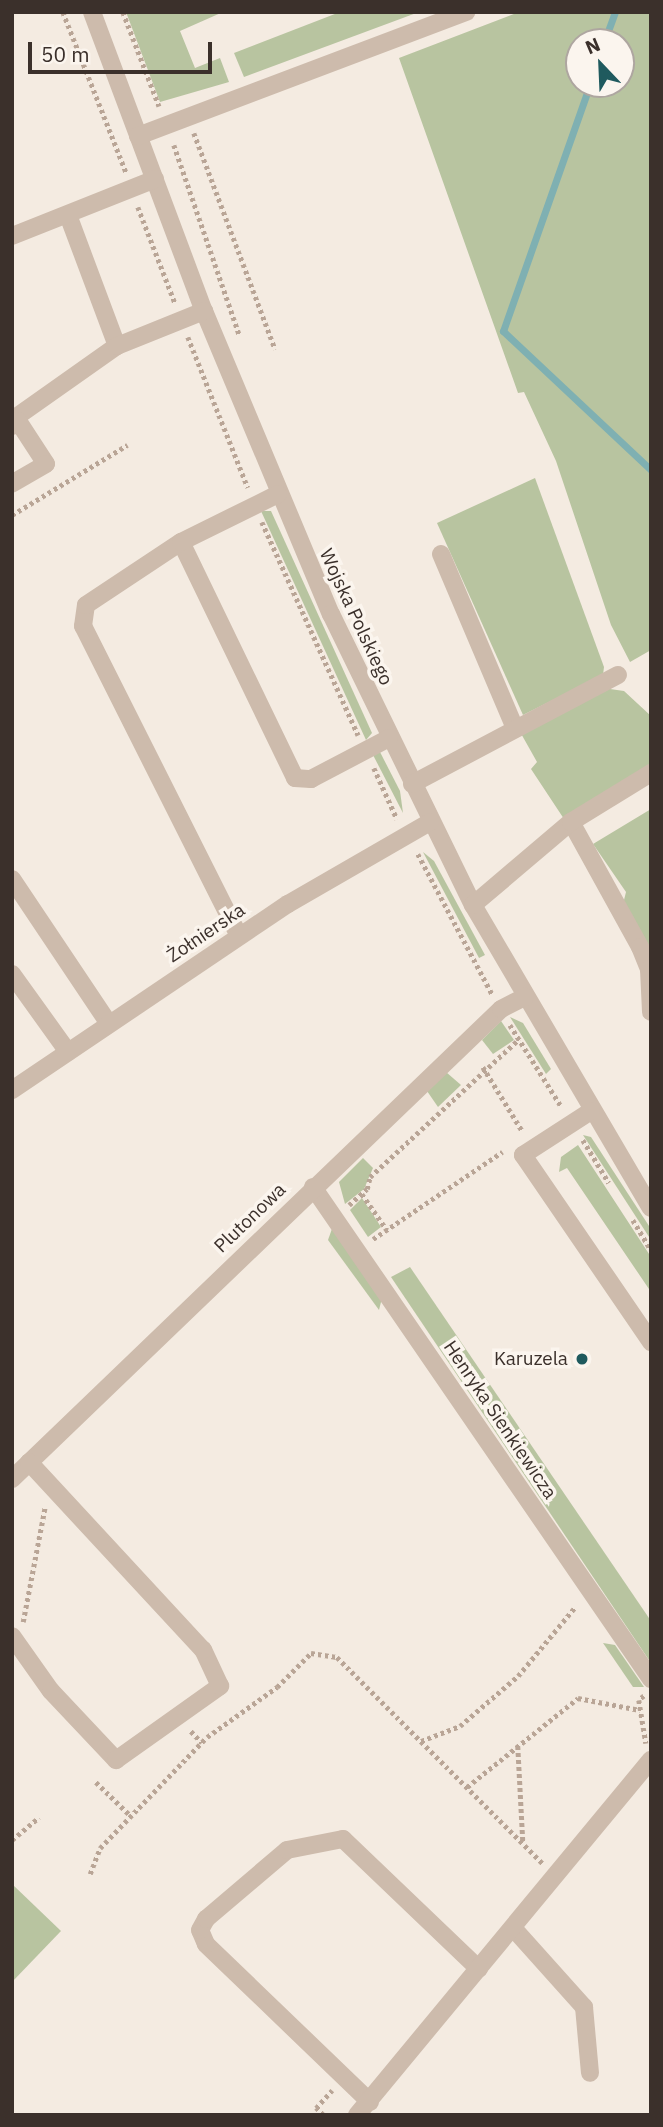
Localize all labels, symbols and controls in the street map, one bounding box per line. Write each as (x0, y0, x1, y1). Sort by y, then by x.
scale bar (32, 28, 215, 72)
north arrow (565, 28, 635, 98)
text: N (582, 32, 604, 59)
text: 50 m (41, 40, 90, 68)
street label: Wojska Polskiego (314, 545, 398, 689)
street label: Żołnierska (163, 899, 249, 967)
street label: Plutonowa (209, 1178, 291, 1258)
street label: Henryka Sienkiewicza (439, 1337, 561, 1503)
place label: Karuzela (494, 1348, 568, 1370)
marker: Karuzela (574, 1351, 590, 1367)

